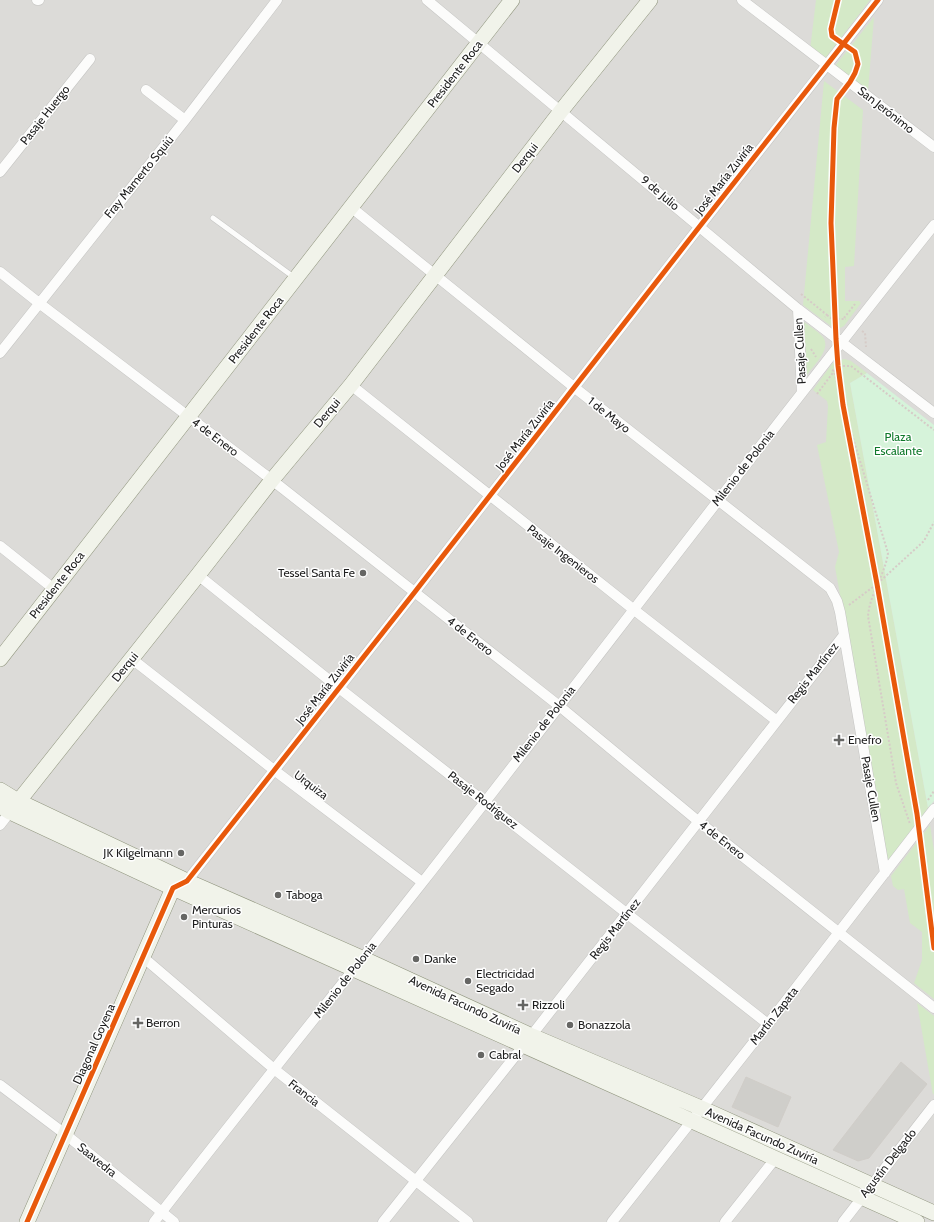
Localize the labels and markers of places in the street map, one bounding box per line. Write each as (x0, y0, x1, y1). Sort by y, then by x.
place label: Tessel Santa Fe (278, 565, 355, 580)
marker: Tessel Santa Fe (358, 568, 368, 578)
place label: Enefro (848, 732, 882, 747)
marker: Enefro (833, 734, 845, 746)
place label: JK Kilgelmann (102, 845, 173, 860)
marker: JK Kilgelmann (176, 848, 186, 858)
place label: Taboga (286, 887, 323, 902)
marker: Taboga (273, 890, 283, 900)
place label: Mercurios Pinturas (192, 902, 241, 931)
marker: Mercurios Pinturas (179, 912, 189, 922)
place label: Danke (424, 951, 456, 966)
marker: Danke (411, 954, 421, 964)
place label: Electricidad Segado (476, 966, 534, 995)
marker: Electricidad Segado (463, 976, 473, 986)
place label: Rizzoli (532, 997, 565, 1012)
marker: Rizzoli (517, 999, 529, 1011)
place label: Berron (146, 1015, 180, 1030)
place label: Bonazzola (578, 1017, 631, 1032)
marker: Berron (133, 1018, 143, 1028)
marker: Bonazzola (565, 1020, 575, 1030)
place label: Cabral (489, 1047, 521, 1062)
marker: Cabral (476, 1050, 486, 1060)

